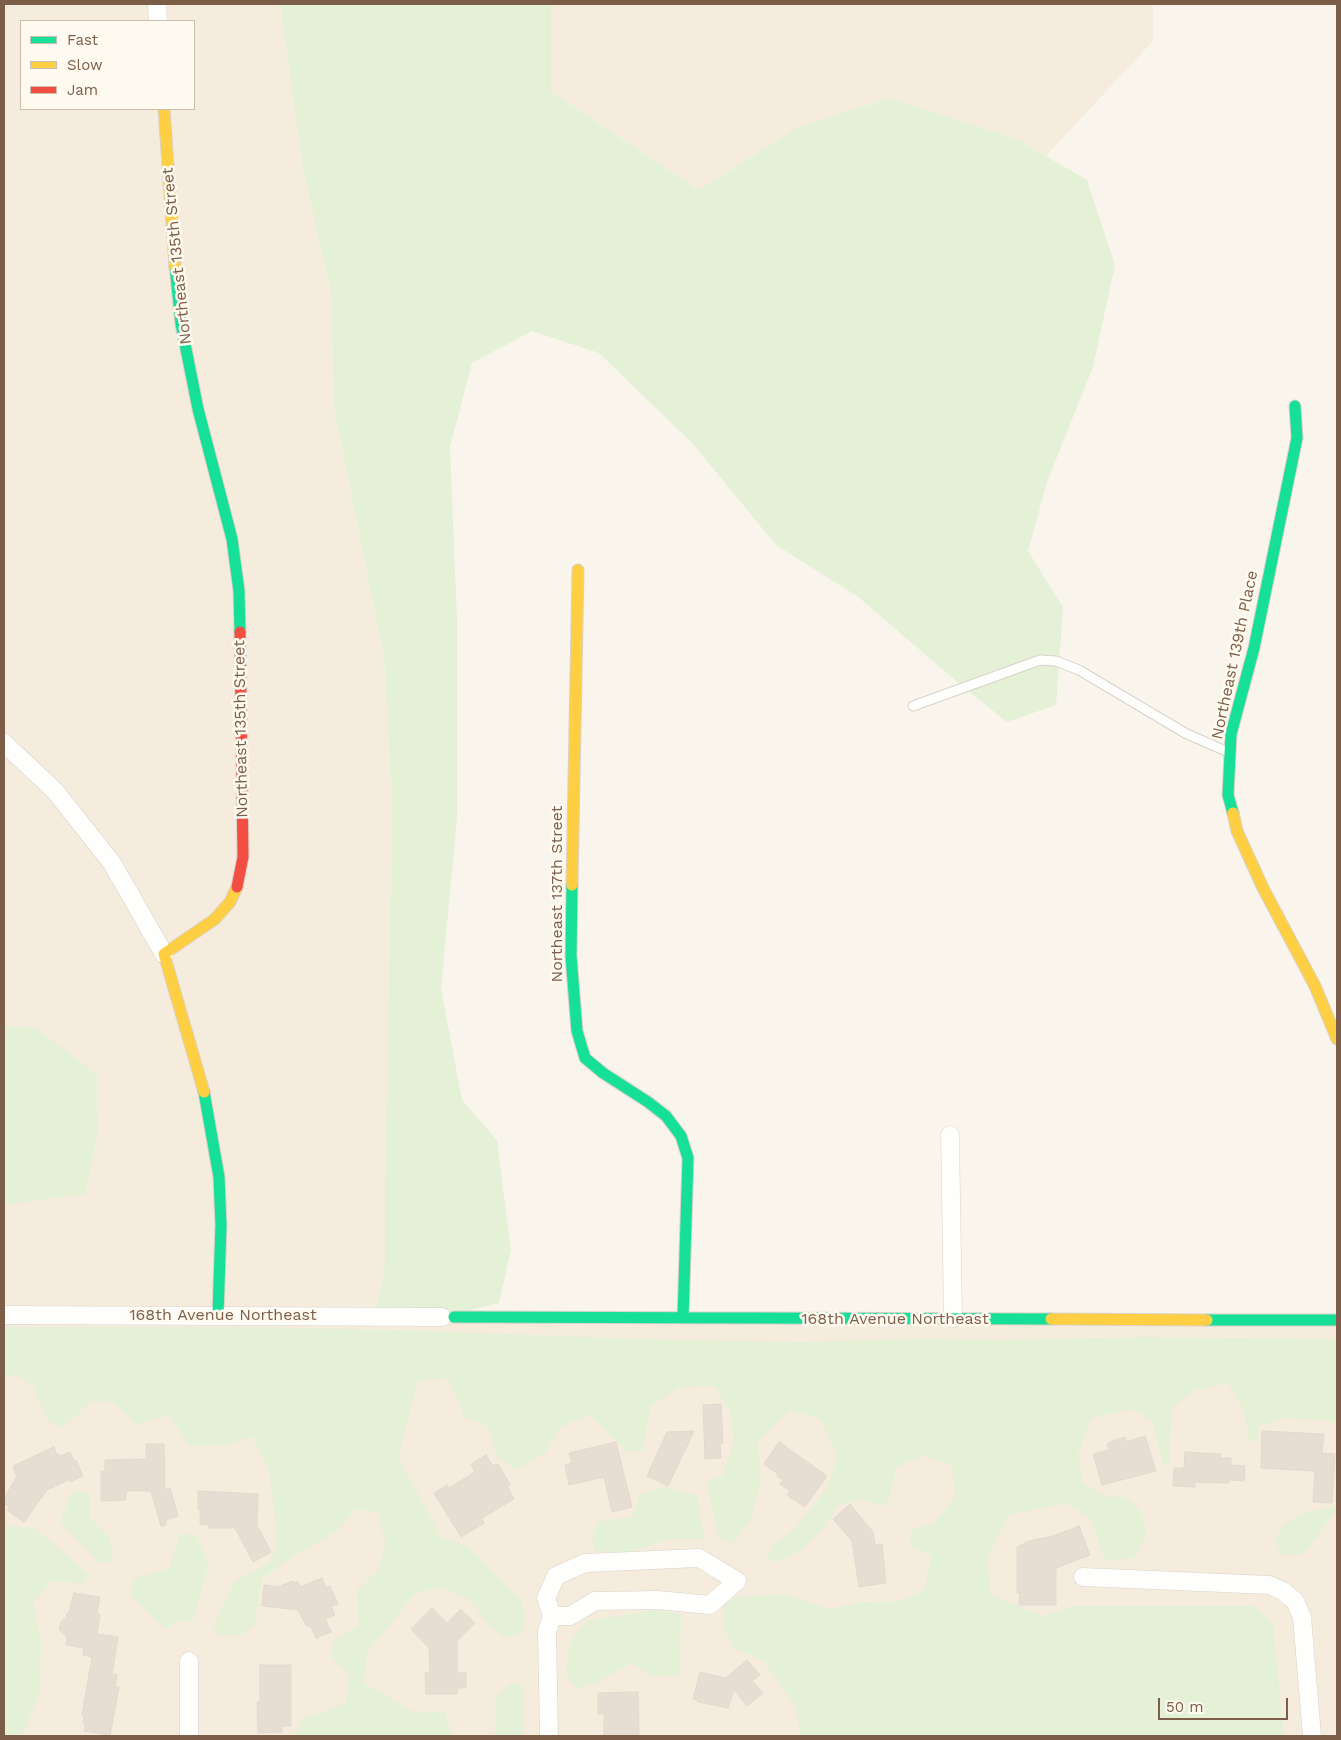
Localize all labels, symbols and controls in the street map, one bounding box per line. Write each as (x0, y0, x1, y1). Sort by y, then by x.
legend (20, 20, 195, 110)
text: Fast (67, 31, 98, 49)
text: Slow (67, 56, 103, 74)
text: Jam (67, 81, 98, 99)
street label: Northeast 135th Street (158, 167, 196, 345)
street label: Northeast 139th Place (1208, 569, 1262, 741)
street label: Northeast 135th Street (230, 640, 252, 818)
street label: Northeast 137th Street (547, 806, 567, 982)
street label: 168th Avenue Northeast (129, 1305, 317, 1325)
street label: 168th Avenue Northeast (801, 1309, 989, 1329)
scale bar (1161, 1688, 1291, 1720)
text: 50 m (1166, 1698, 1203, 1716)

